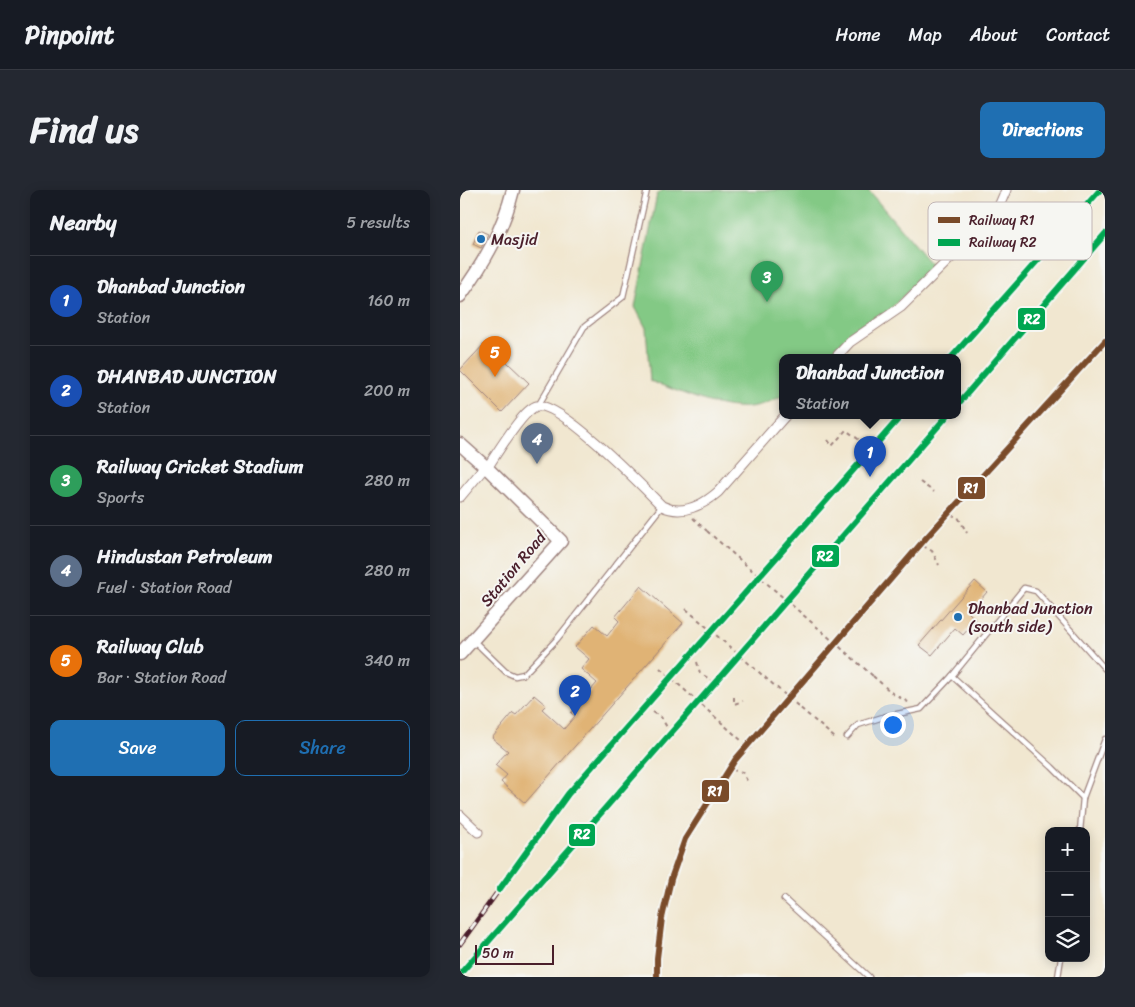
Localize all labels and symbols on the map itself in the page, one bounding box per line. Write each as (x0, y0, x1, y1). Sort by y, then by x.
legend (928, 202, 1092, 260)
text: Railway R1 (969, 208, 1034, 233)
place label: Masjid (491, 225, 539, 254)
text: Railway R2 (969, 230, 1036, 255)
marker: Masjid (475, 233, 487, 245)
pin: 3 (751, 261, 783, 302)
line badge: R2 (1017, 307, 1046, 331)
text: R2 (1023, 307, 1041, 332)
pin: 5 (479, 336, 511, 377)
pin: 4 (521, 423, 553, 464)
pin: 1 (854, 436, 886, 477)
line badge: R1 (957, 476, 986, 500)
text: R1 (963, 476, 978, 501)
street label: Station Road (472, 523, 555, 613)
line badge: R2 (811, 544, 840, 568)
text: R2 (816, 544, 834, 569)
place label: Dhanbad Junction (south side) (968, 594, 1093, 641)
marker: Dhanbad Junction (south side) (952, 611, 964, 623)
pin: 2 (559, 675, 591, 716)
your location (880, 712, 906, 738)
line badge: R1 (701, 779, 730, 803)
text: R1 (707, 779, 722, 804)
text: R2 (573, 822, 591, 847)
line badge: R2 (568, 823, 596, 847)
scale bar (475, 942, 554, 965)

